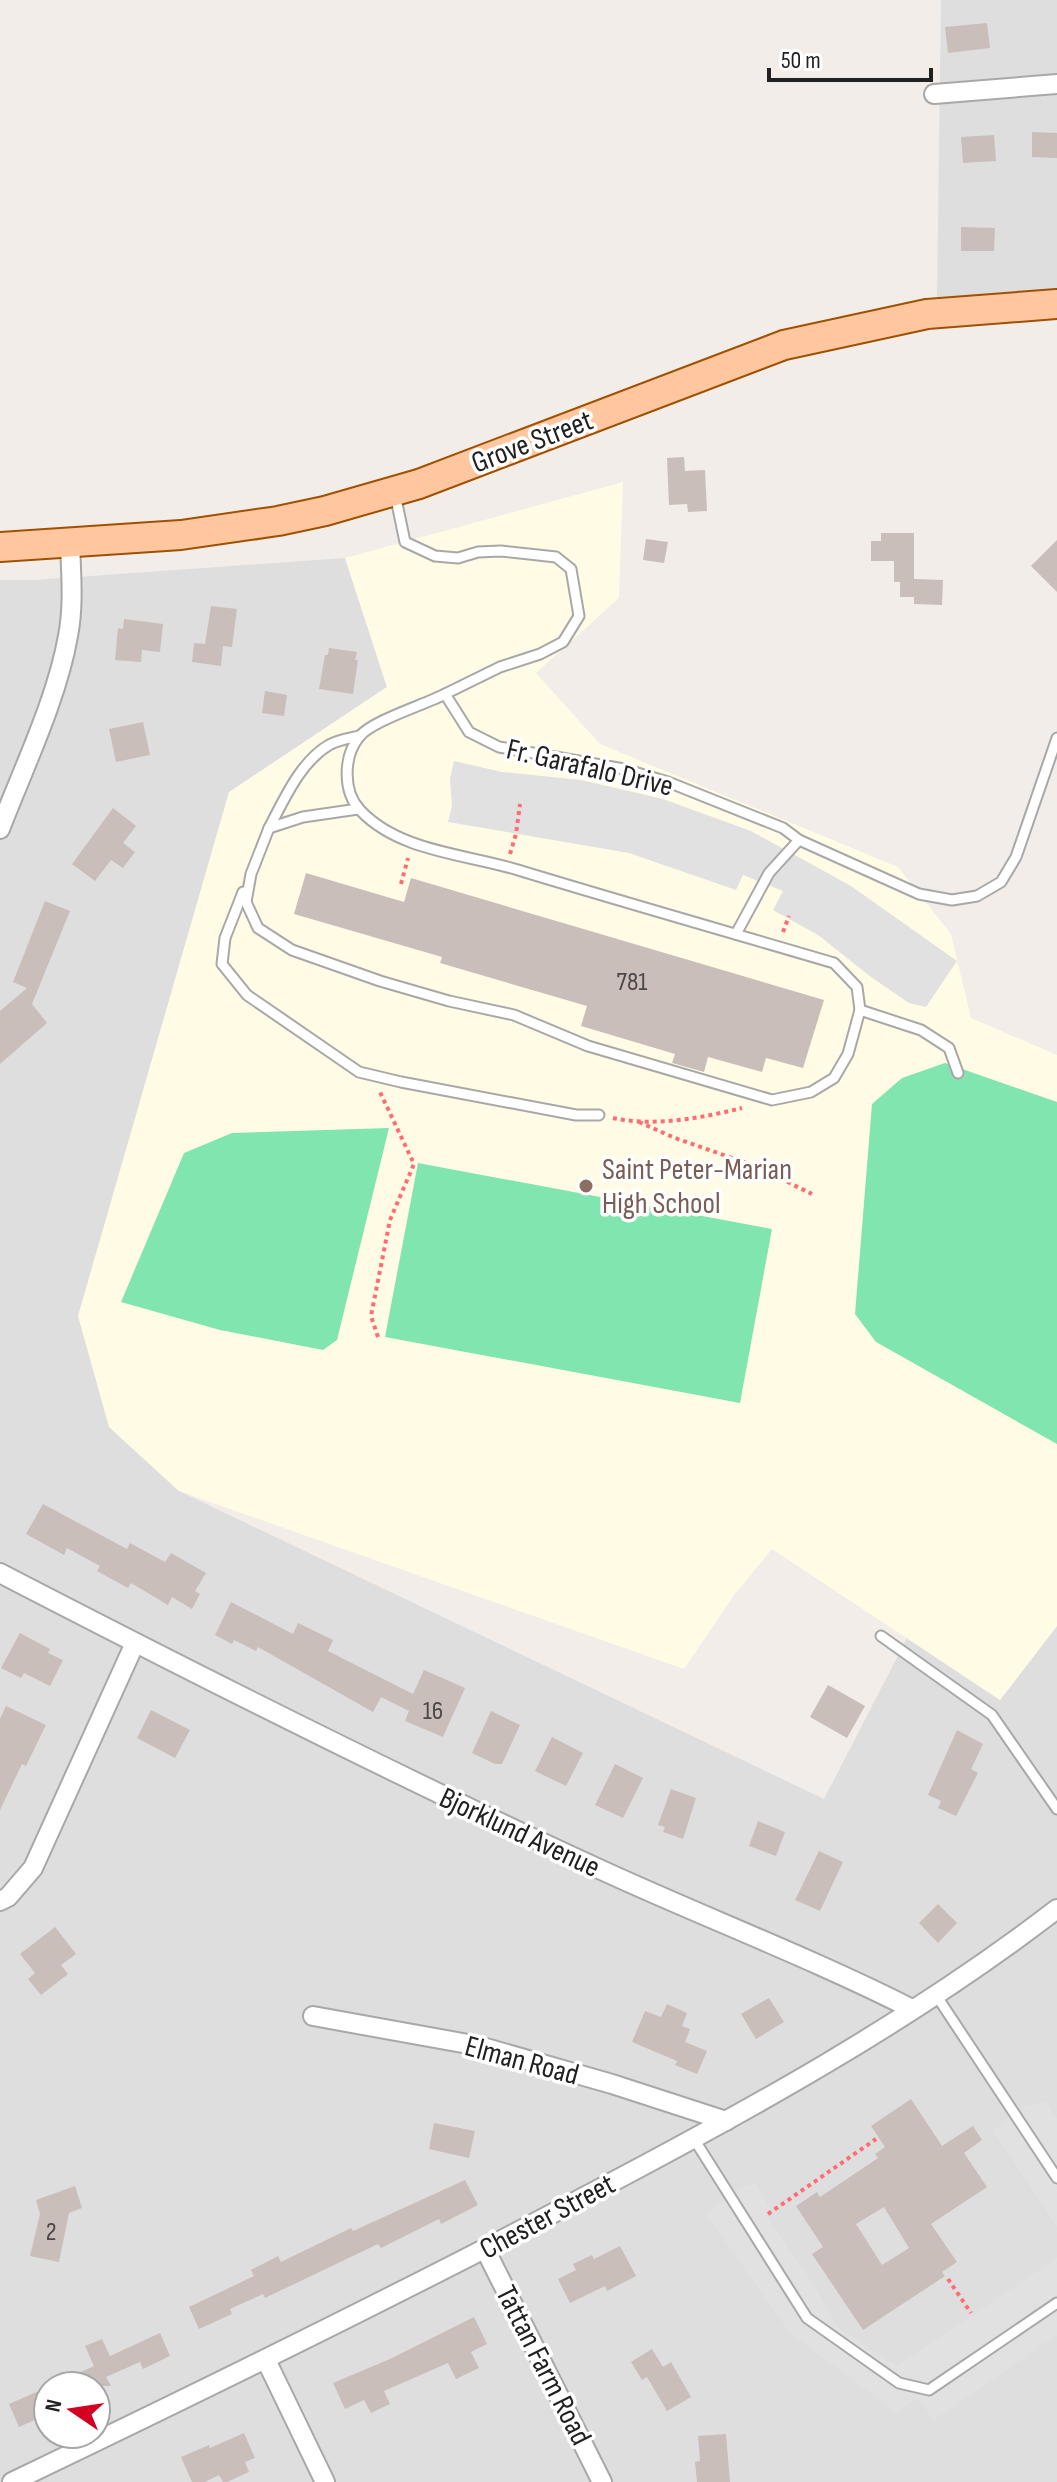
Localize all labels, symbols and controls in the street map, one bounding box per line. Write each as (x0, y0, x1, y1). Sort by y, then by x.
scale bar (769, 32, 931, 82)
text: 50 m (781, 46, 821, 75)
street label: Grove Street (467, 402, 598, 481)
street label: Fr. Garafalo Drive (503, 731, 677, 805)
house number: 781 (617, 967, 647, 998)
place label: Saint Peter-Marian High School (602, 1152, 792, 1222)
marker: Saint Peter-Marian High School (577, 1177, 595, 1195)
house number: 16 (423, 1696, 443, 1727)
street label: Bjorklund Avenue (434, 1780, 606, 1886)
street label: Elman Road (461, 2029, 583, 2093)
street label: Chester Street (474, 2166, 621, 2267)
house number: 2 (46, 2217, 56, 2248)
street label: Tattan Farm Road (488, 2280, 599, 2451)
north arrow (32, 2370, 112, 2450)
text: N (39, 2397, 68, 2415)

